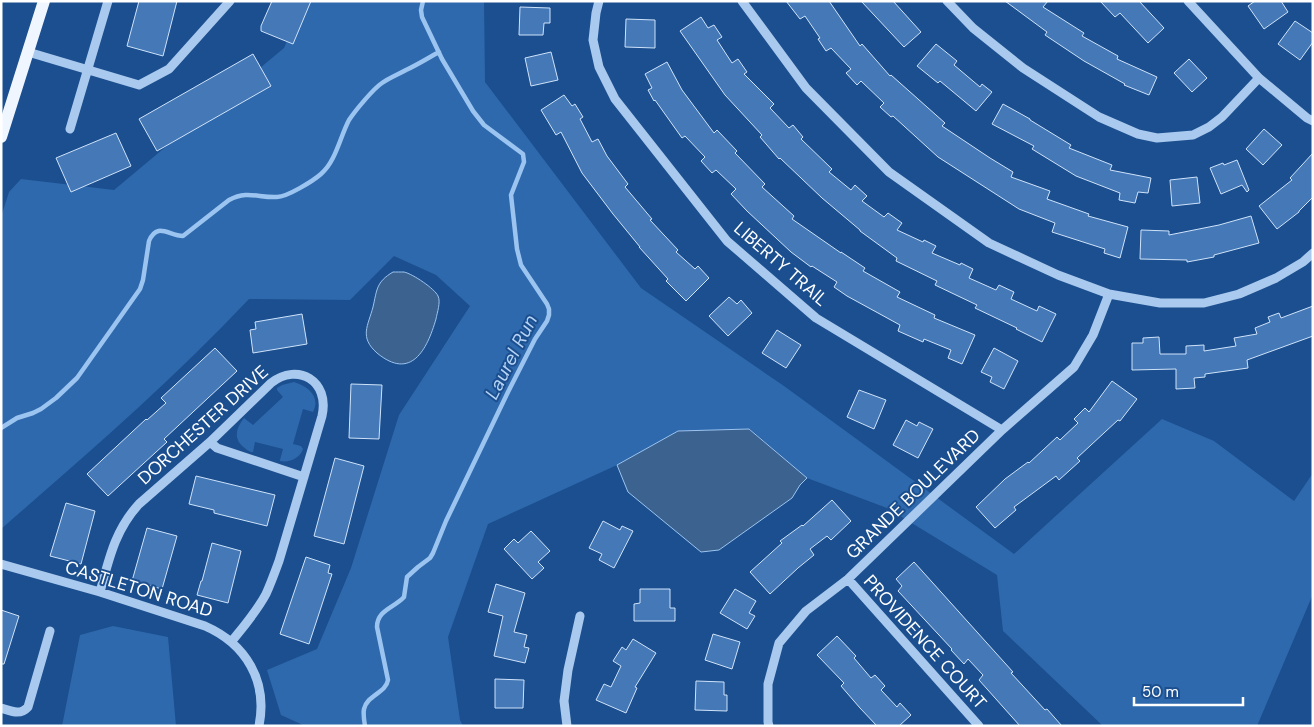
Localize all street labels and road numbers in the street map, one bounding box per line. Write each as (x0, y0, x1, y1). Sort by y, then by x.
street label: LIBERTY TRAIL (729, 217, 833, 311)
street label: DORCHESTER DRIVE (133, 360, 273, 490)
street label: GRANDE BOULEVARD (841, 424, 985, 564)
street label: CASTLETON ROAD (62, 555, 216, 623)
street label: PROVIDENCE COURT (858, 570, 992, 714)

